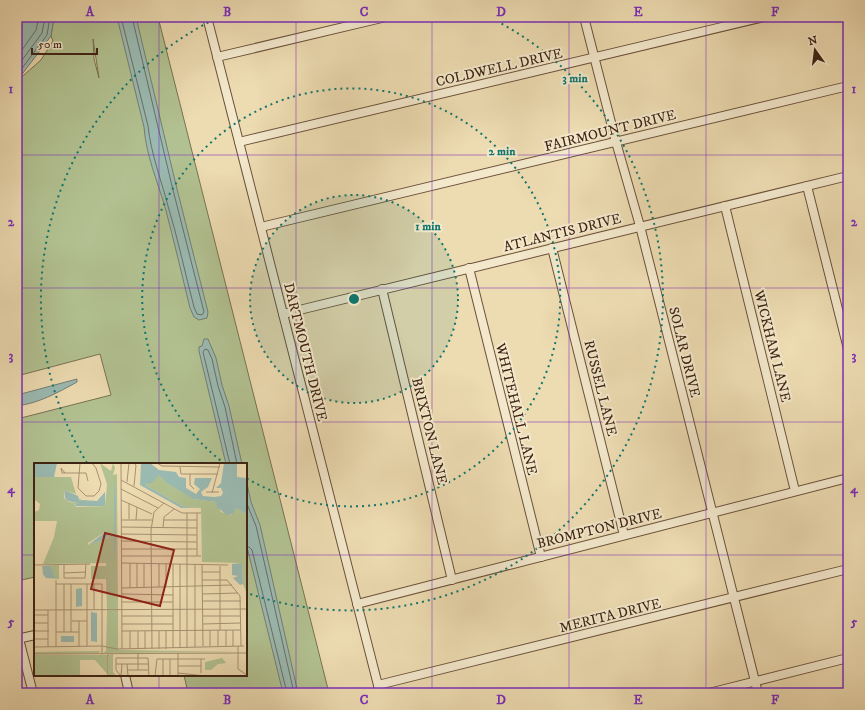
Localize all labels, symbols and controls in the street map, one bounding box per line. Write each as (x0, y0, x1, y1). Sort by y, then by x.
text: A (85, 4, 95, 20)
text: B (223, 4, 231, 20)
text: C (360, 4, 369, 20)
text: D (496, 4, 506, 20)
text: E (633, 4, 643, 20)
text: F (771, 4, 780, 20)
scale bar (32, 30, 97, 56)
north arrow (795, 30, 835, 70)
text: N (807, 33, 819, 49)
text: 50 m (38, 37, 62, 52)
street label: COLDWELL DRIVE (434, 45, 564, 91)
text: 3 min (562, 71, 588, 86)
text: 1 (9, 81, 14, 97)
text: 1 (852, 81, 857, 97)
street label: FAIRMOUNT DRIVE (543, 106, 678, 156)
text: 2 min (489, 144, 516, 159)
street label: ATLANTIS DRIVE (501, 210, 623, 256)
text: 2 (8, 214, 15, 230)
text: 2 (851, 214, 858, 230)
text: 1 min (415, 219, 441, 234)
street label: DARTMOUTH DRIVE (279, 281, 331, 423)
street label: WICKHAM LANE (749, 287, 795, 404)
centre of rings (347, 292, 361, 306)
street label: SOLAR DRIVE (664, 305, 704, 400)
street label: RUSSEL LANE (579, 338, 621, 438)
street label: WHITEHALL LANE (491, 340, 541, 477)
text: 3 (9, 348, 14, 364)
text: 3 (852, 348, 857, 364)
street label: BRIXTON LANE (407, 376, 451, 487)
inset map (34, 463, 247, 676)
text: 4 (6, 481, 15, 498)
text: 4 (849, 481, 858, 498)
street label: BROMPTON DRIVE (535, 505, 664, 553)
street label: MERITA DRIVE (558, 595, 663, 637)
text: 5 (7, 614, 15, 630)
text: 5 (850, 614, 858, 630)
text: A (85, 692, 95, 708)
text: B (223, 692, 231, 708)
text: C (360, 692, 369, 708)
text: D (496, 692, 506, 708)
text: E (633, 692, 643, 708)
text: F (771, 692, 780, 708)

